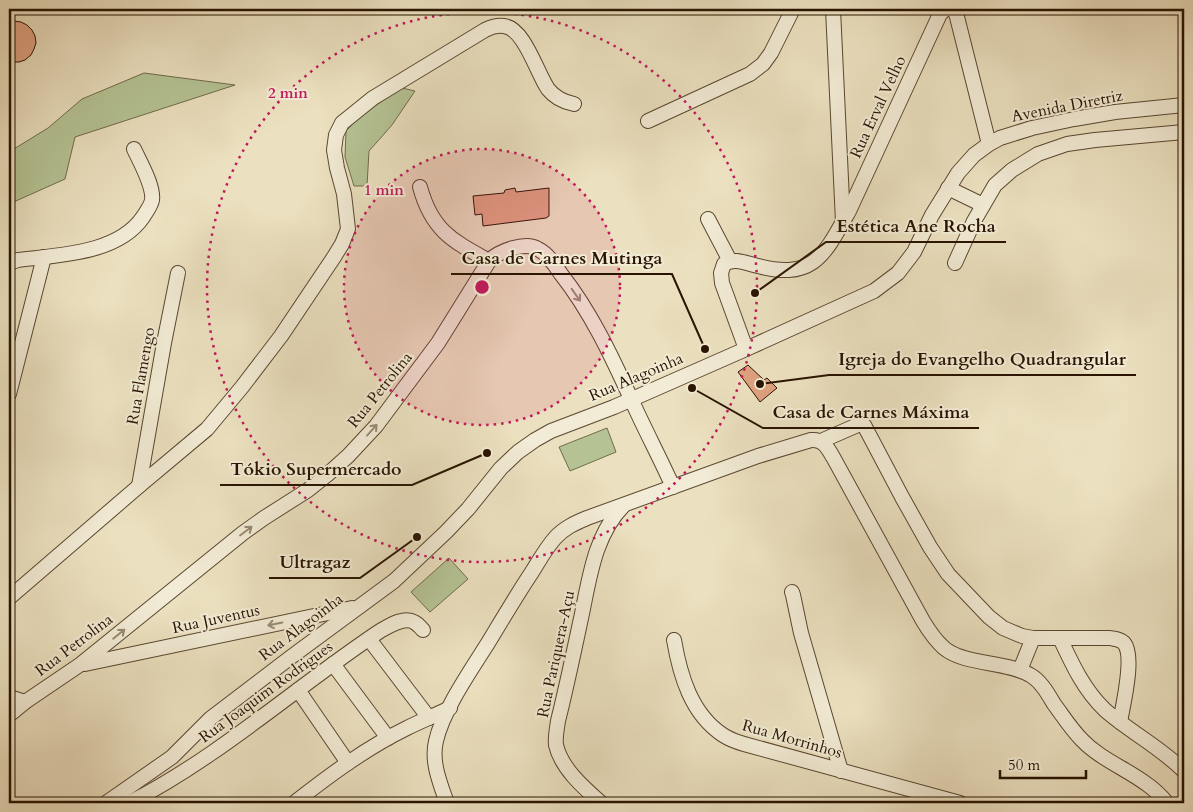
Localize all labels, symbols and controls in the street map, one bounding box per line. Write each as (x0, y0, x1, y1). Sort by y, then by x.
street label: Rua Erval Velho (845, 52, 912, 162)
text: 2 min (268, 83, 308, 103)
street label: Avenida Diretriz (1009, 84, 1125, 128)
text: 1 min (364, 180, 404, 200)
callout: Estética Ane Rocha (826, 209, 1006, 242)
text: Estética Ane Rocha (836, 214, 996, 239)
callout: Casa de Carnes Mutinga (451, 241, 672, 274)
text: Casa de Carnes Mutinga (462, 246, 662, 271)
centre of rings (473, 278, 491, 296)
one-way arrow (571, 288, 581, 302)
street label: Rua Flamengo (122, 325, 160, 427)
callout: Igreja do Evangelho Quadrangular (829, 342, 1136, 375)
street label: Rua Petrolina (343, 347, 418, 433)
street label: Rua Alagoinha (586, 347, 687, 407)
text: Igreja do Evangelho Quadrangular (838, 347, 1127, 372)
callout: Casa de Carnes Máxima (763, 395, 979, 428)
text: Casa de Carnes Máxima (773, 400, 969, 425)
one-way arrow (366, 424, 378, 437)
callout: Tókio Supermercado (220, 452, 412, 485)
text: Tókio Supermercado (230, 457, 402, 482)
one-way arrow (239, 526, 252, 537)
callout: Ultragaz (269, 545, 360, 578)
text: Ultragaz (280, 550, 351, 575)
street label: Rua Alagoinha (254, 588, 348, 666)
street label: Rua Pariquera-Açu (532, 588, 580, 720)
street label: Rua Juventus (170, 599, 262, 639)
street label: Rua Petrolina (31, 609, 117, 681)
one-way arrow (267, 620, 283, 630)
one-way arrow (113, 628, 126, 639)
street label: Rua Joaquim Rodrigues (195, 636, 337, 748)
street label: Rua Morrinhos (740, 714, 844, 764)
scale bar (1000, 747, 1087, 779)
text: 50 m (1008, 755, 1040, 775)

